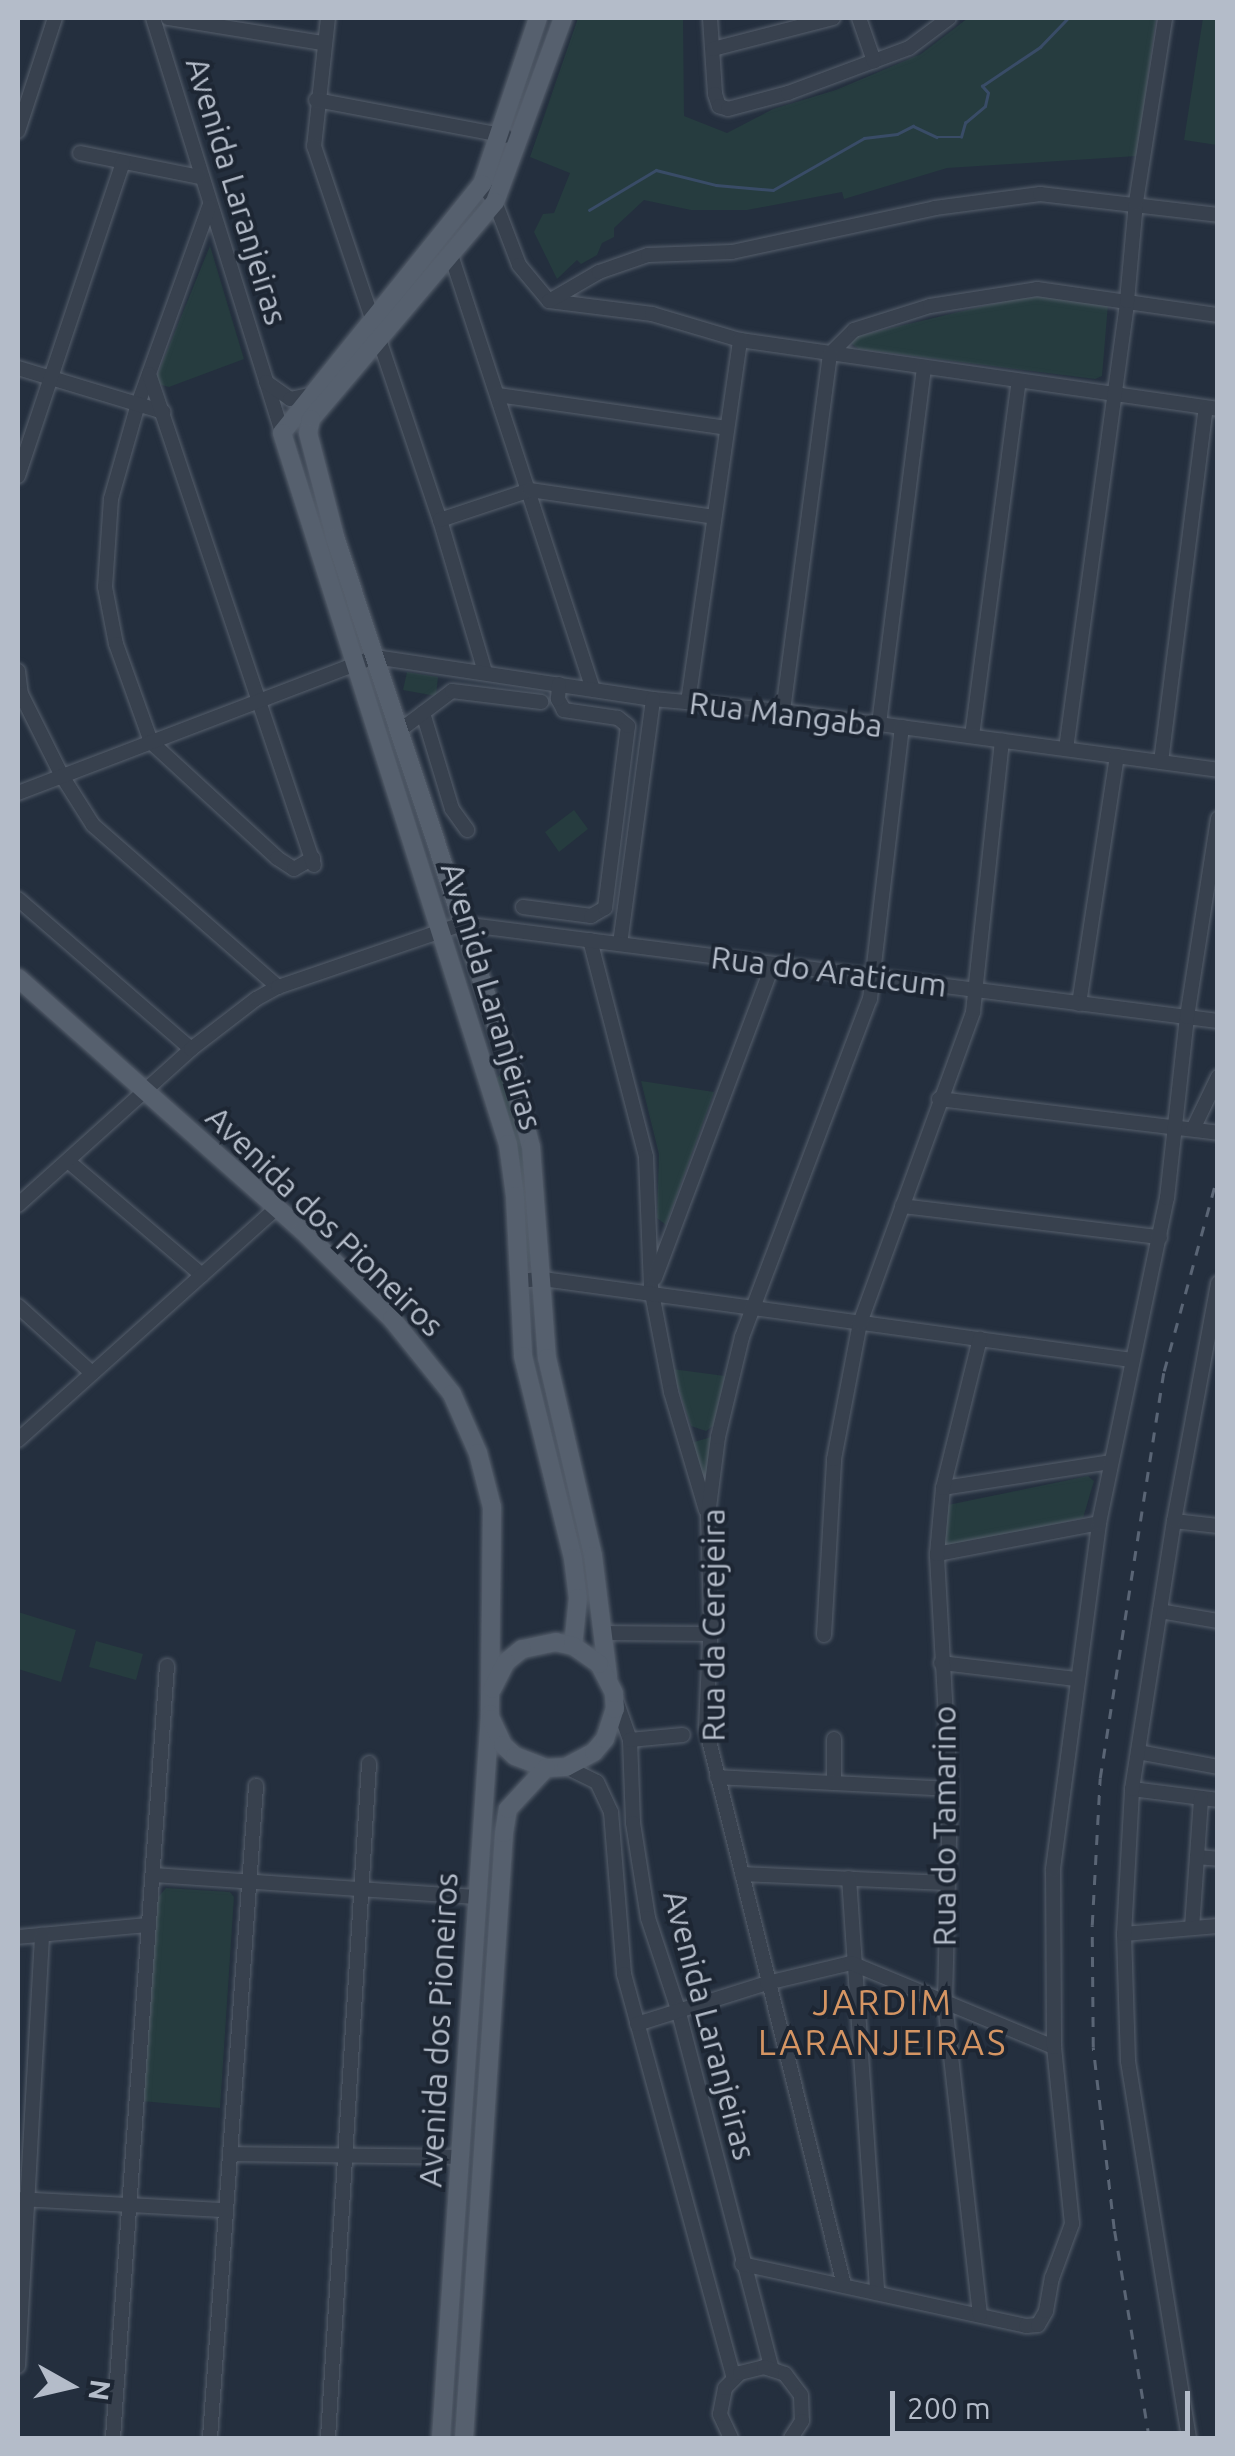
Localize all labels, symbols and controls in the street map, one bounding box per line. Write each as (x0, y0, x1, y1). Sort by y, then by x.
street label: Avenida Laranjeiras (178, 53, 296, 329)
street label: Rua Mangaba (687, 683, 885, 745)
street label: Avenida Laranjeiras (433, 858, 551, 1134)
street label: Rua do Araticum (709, 937, 949, 1005)
street label: Avenida dos Pioneiros (198, 1098, 452, 1344)
street label: Rua da Cerejeira (694, 1508, 732, 1742)
street label: Rua do Tamarino (925, 1706, 963, 1946)
street label: Avenida dos Pioneiros (411, 1872, 465, 2188)
street label: Avenida Laranjeiras (656, 1886, 764, 2164)
district label: JARDIM LARANJEIRAS (758, 1981, 1008, 2063)
north arrow (20, 2336, 120, 2436)
scale bar (895, 2371, 1195, 2433)
text: N (83, 2378, 117, 2403)
text: 200 m (907, 2391, 991, 2425)

